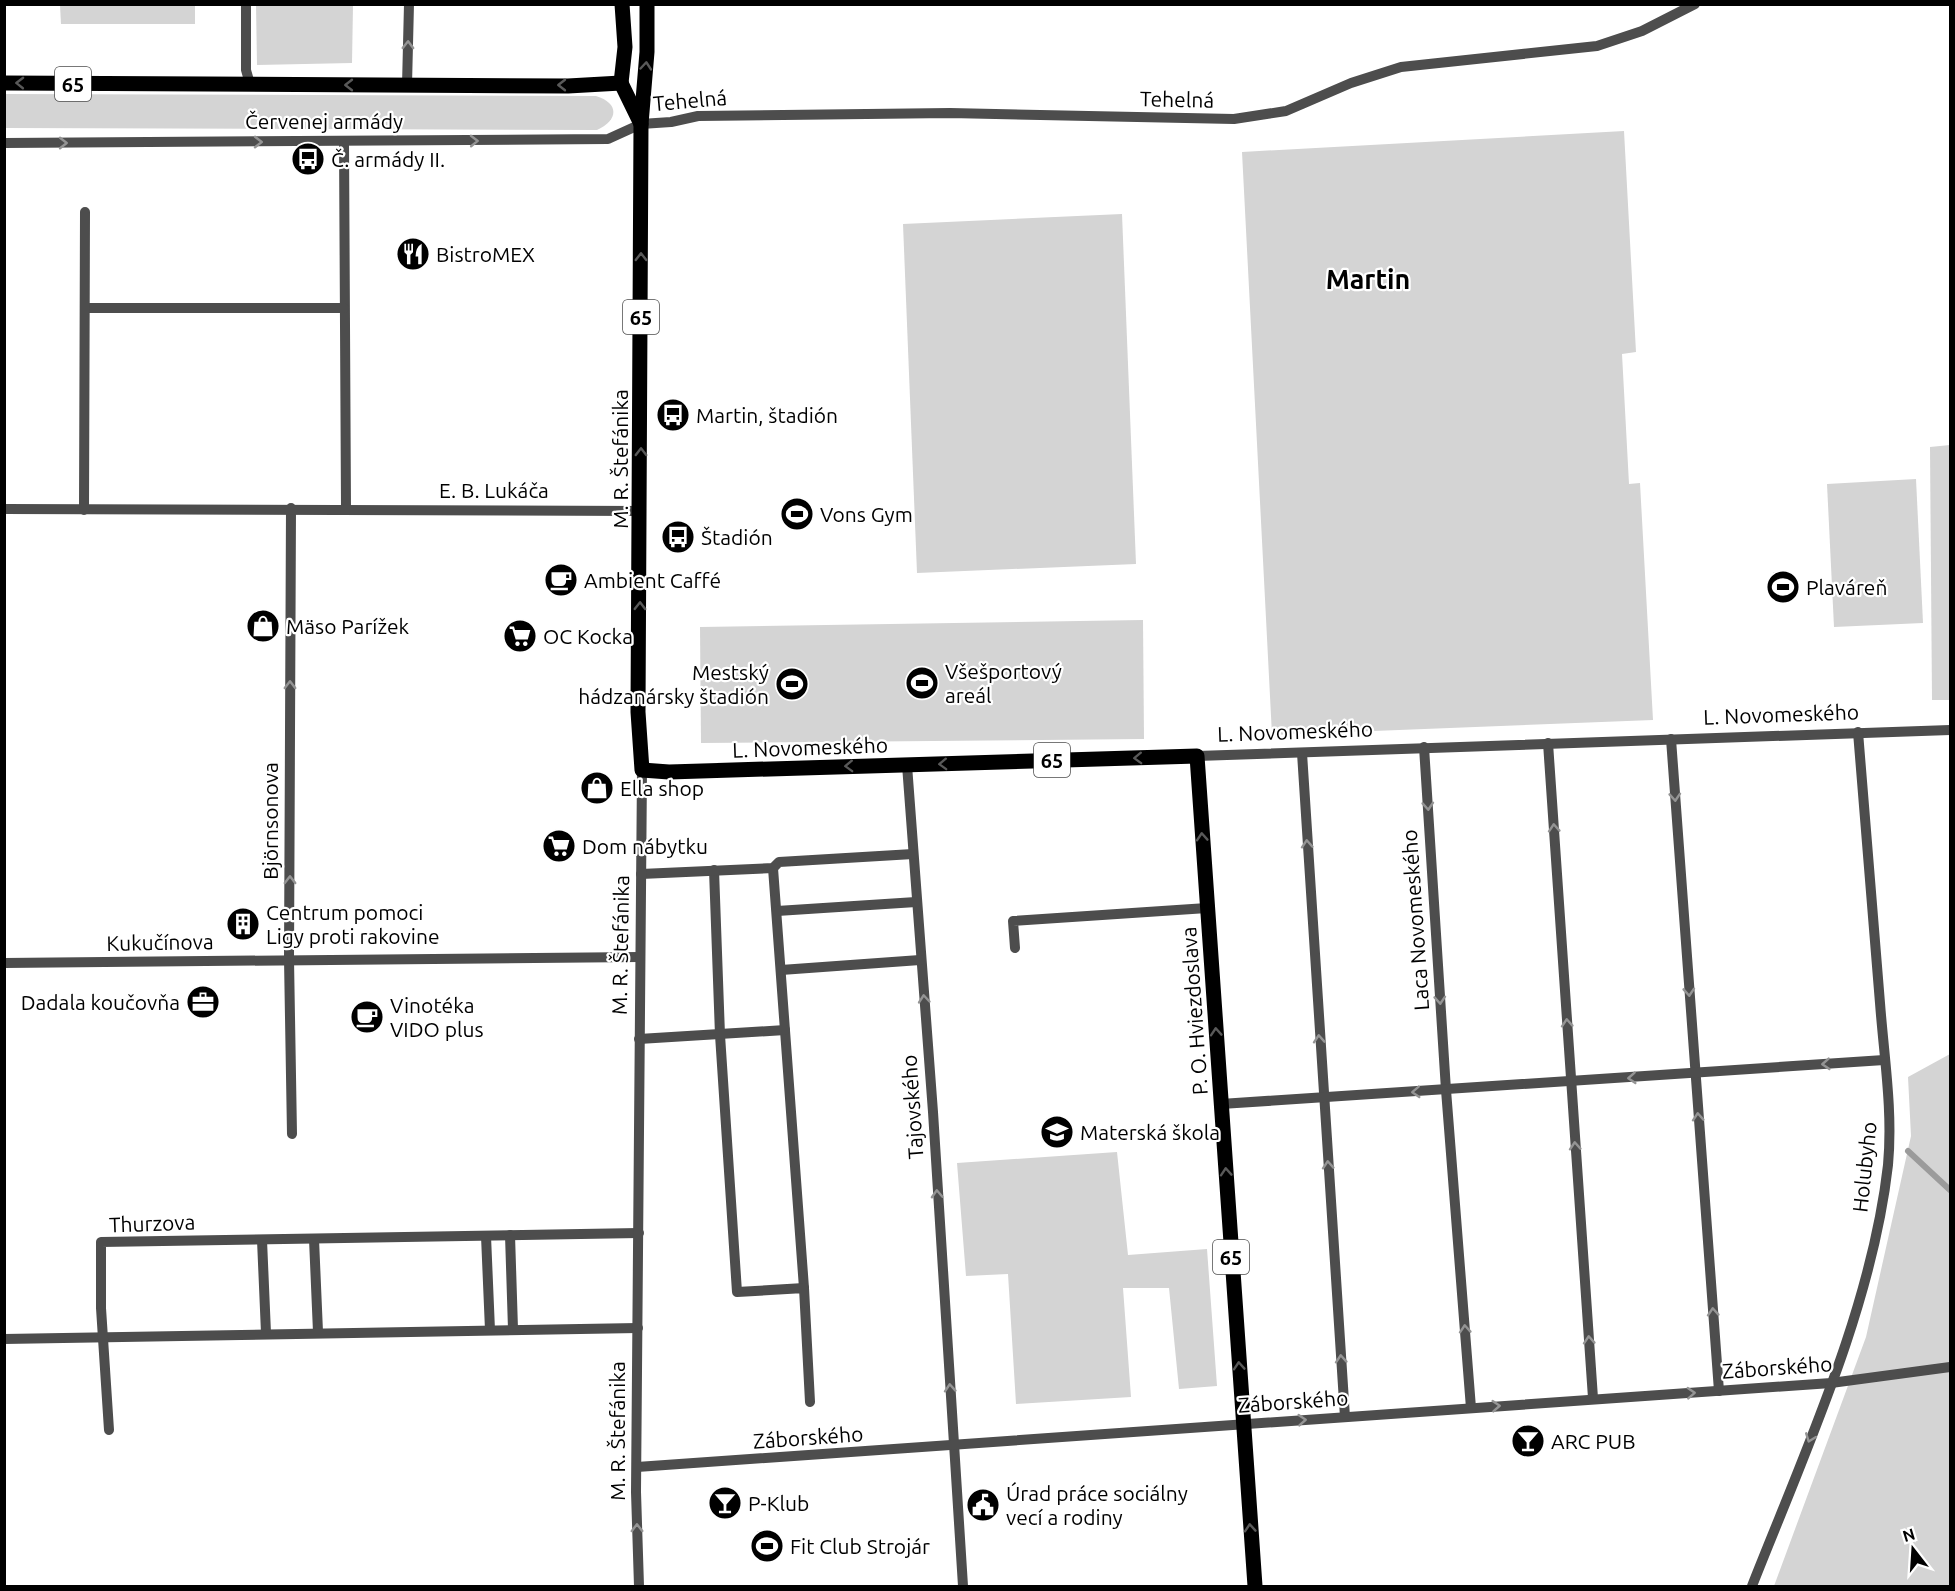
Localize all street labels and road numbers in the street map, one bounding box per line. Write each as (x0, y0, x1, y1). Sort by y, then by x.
road number: 65 (55, 67, 91, 101)
street label: Tehelná (652, 85, 728, 115)
street label: Tehelná (1140, 86, 1214, 112)
street label: Červenej armády (245, 109, 403, 133)
road number: 65 (623, 300, 659, 334)
street label: M. R. Štefánika (608, 389, 632, 529)
street label: E. B. Lukáča (439, 478, 549, 502)
street label: L. Novomeského (1703, 699, 1859, 729)
street label: L. Novomeského (1217, 716, 1373, 746)
street label: L. Novomeského (732, 732, 888, 762)
road number: 65 (1034, 743, 1070, 777)
street label: Björnsonova (258, 762, 282, 880)
street label: Laca Novomeského (1397, 829, 1433, 1011)
street label: M. R. Štefánika (607, 875, 633, 1015)
street label: P. O. Hviezdoslava (1176, 926, 1212, 1096)
street label: Kukučínova (106, 929, 214, 955)
street label: Tajovského (896, 1054, 928, 1160)
street label: Holubyho (1847, 1120, 1881, 1214)
street label: Thurzova (108, 1210, 196, 1236)
road number: 65 (1213, 1240, 1249, 1274)
street label: Záborského (1721, 1351, 1833, 1383)
street label: M. R. Štefánika (605, 1361, 629, 1501)
street label: Záborského (1237, 1385, 1349, 1417)
street label: Záborského (752, 1421, 864, 1453)

